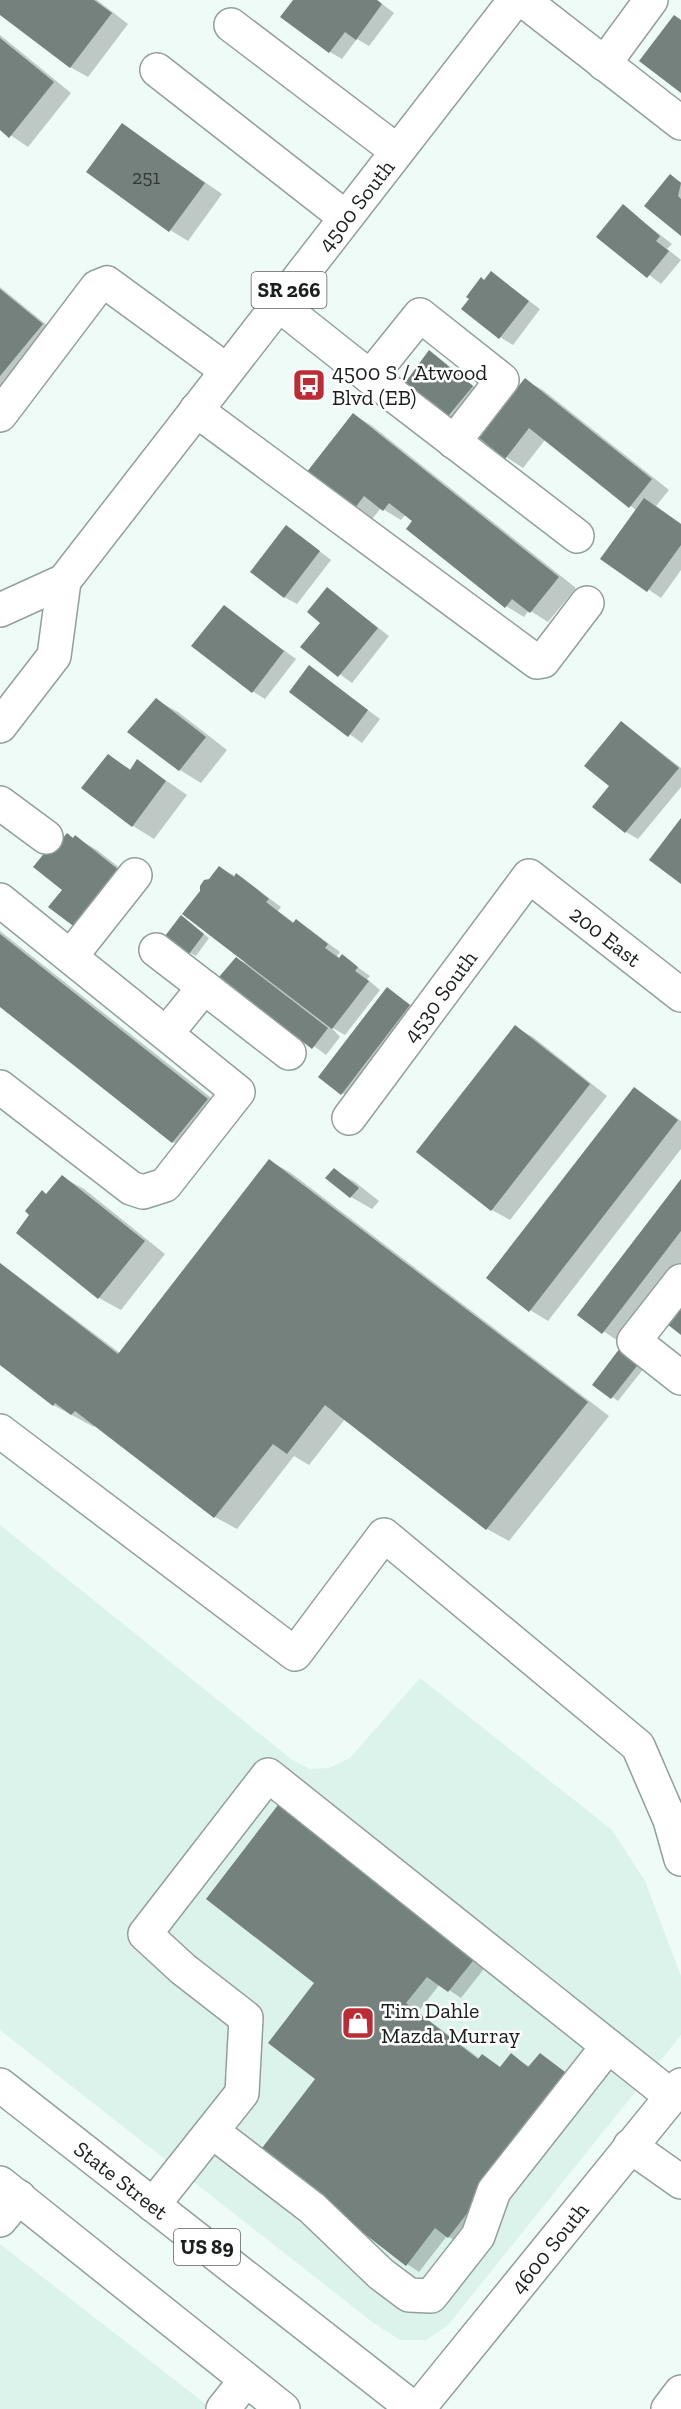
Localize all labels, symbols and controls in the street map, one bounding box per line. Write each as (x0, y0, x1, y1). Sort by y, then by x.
street label: 4500 South (312, 153, 401, 257)
house number: 251 (132, 165, 160, 189)
road number: SR 266 (252, 272, 326, 308)
place label: 4500 S / Atwood Blvd (EB) (332, 359, 487, 411)
bus stop icon: 4500 S / Atwood Blvd (EB) (291, 367, 327, 403)
street label: 200 East (564, 900, 647, 973)
street label: 4530 South (397, 945, 483, 1048)
place label: Tim Dahle Mazda Murray (381, 1997, 521, 2049)
shop icon: Tim Dahle Mazda Murray (340, 2005, 376, 2041)
street label: State Street (69, 2135, 174, 2226)
street label: 4600 South (504, 2196, 595, 2299)
road number: US 89 (174, 2229, 240, 2265)

